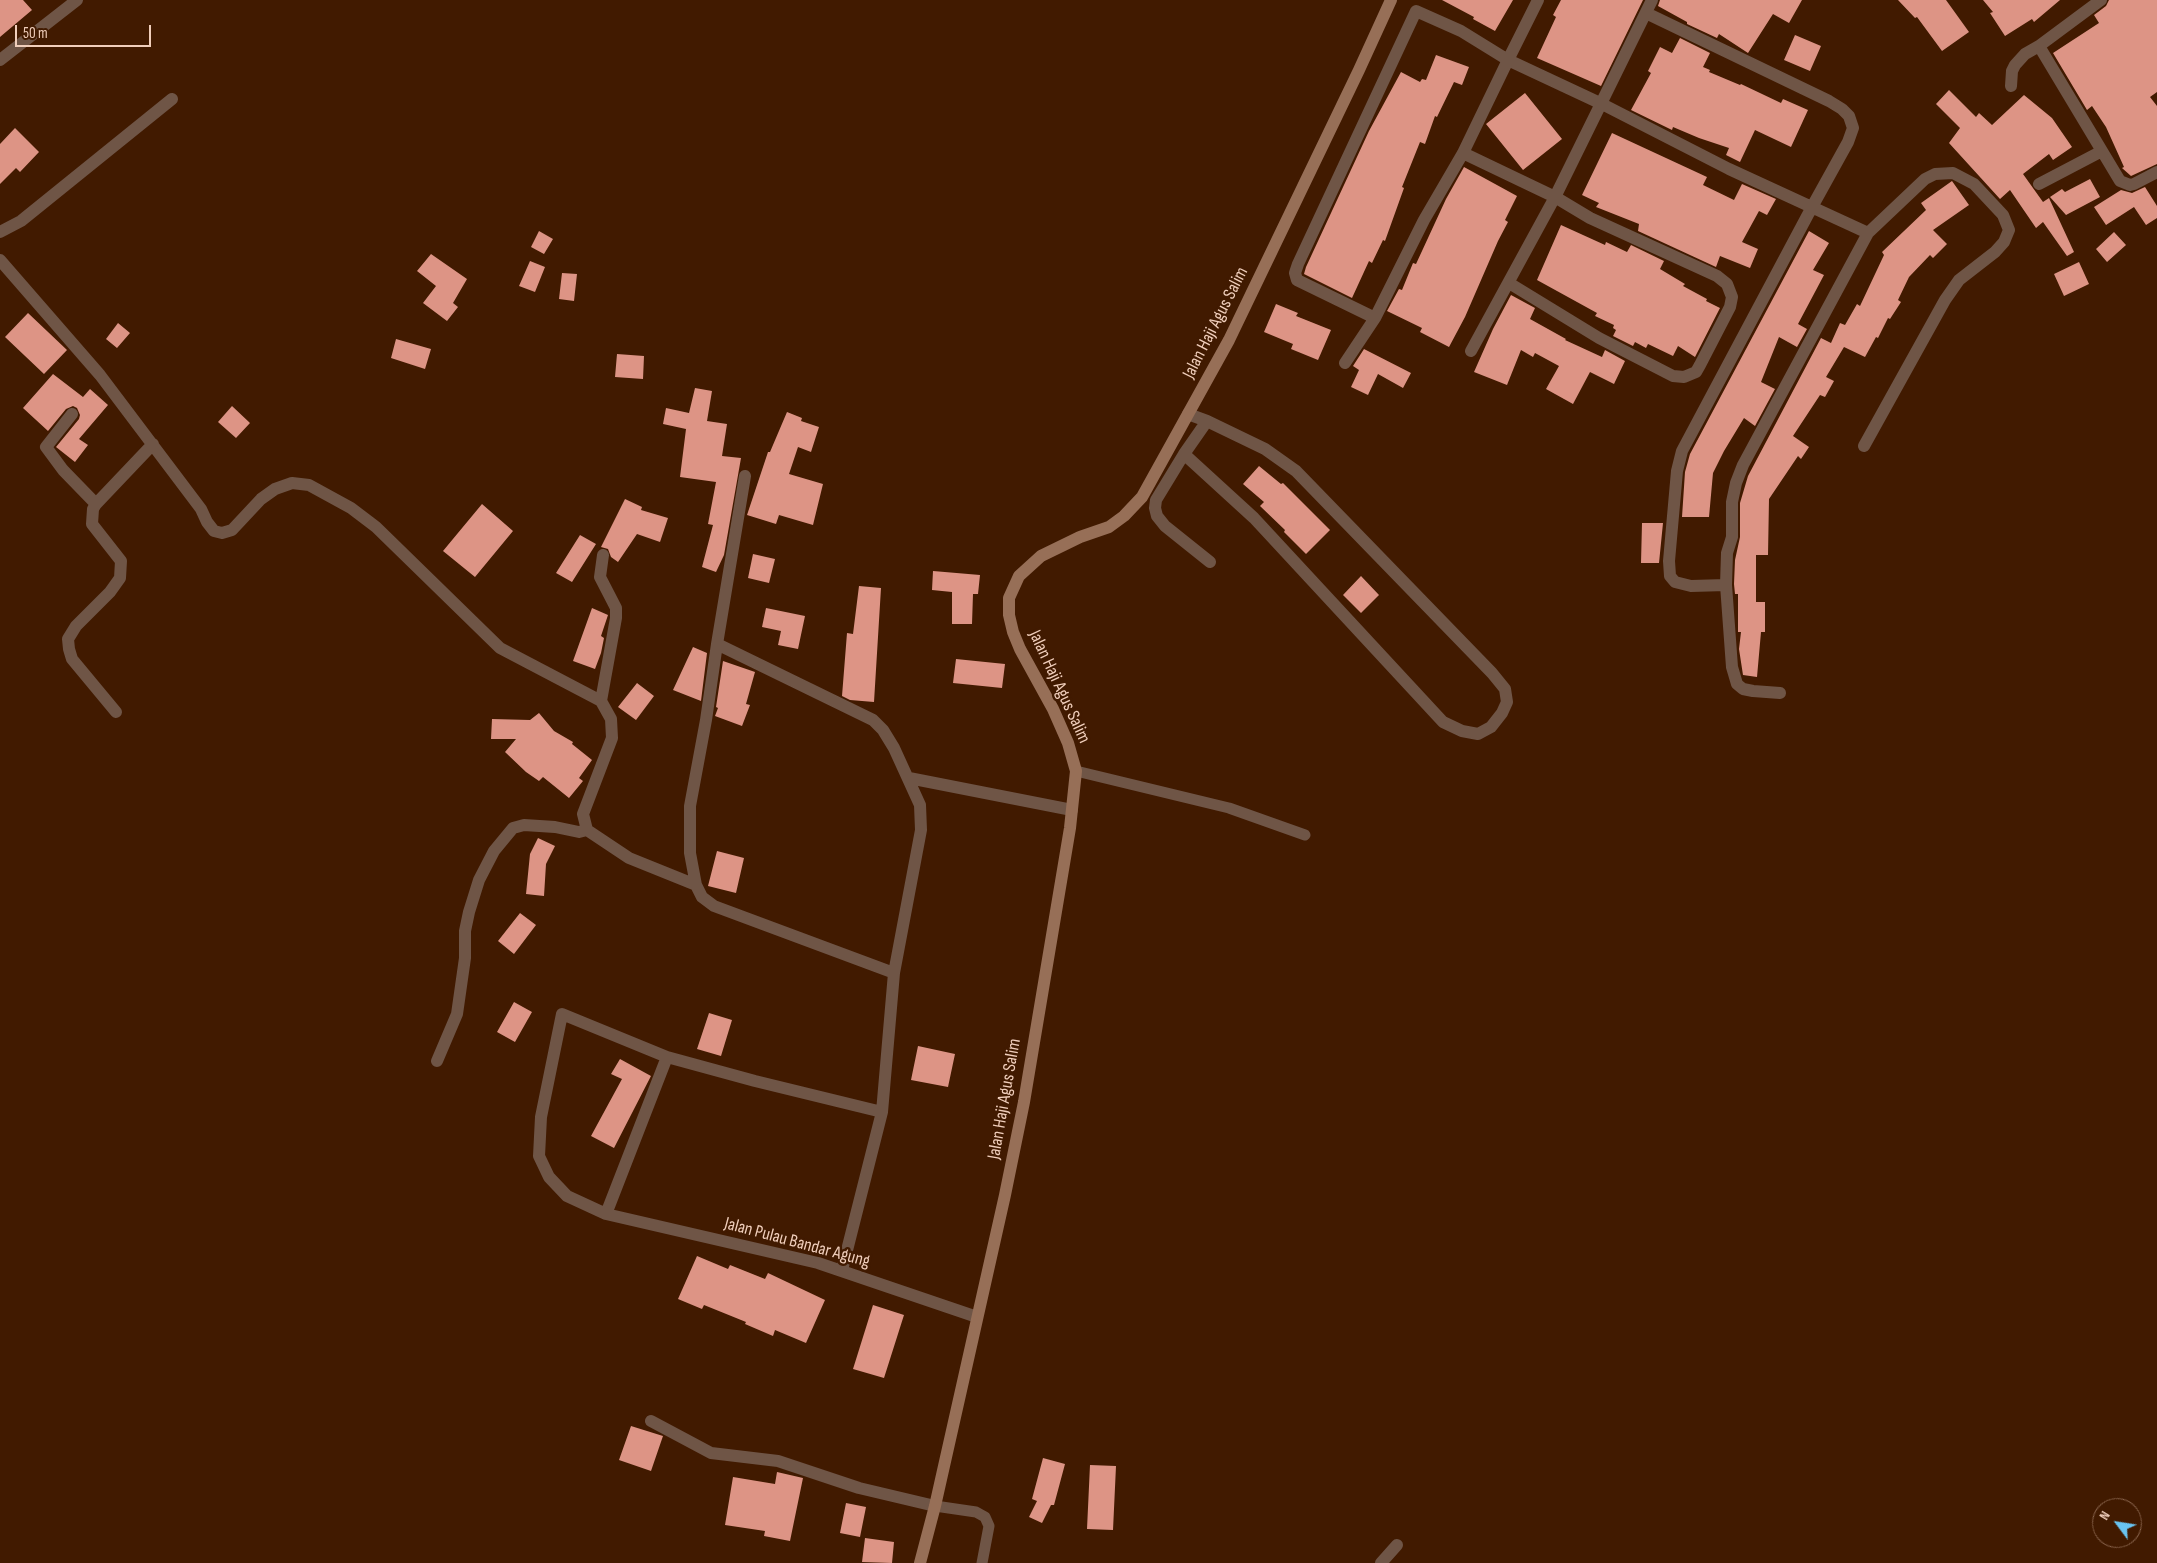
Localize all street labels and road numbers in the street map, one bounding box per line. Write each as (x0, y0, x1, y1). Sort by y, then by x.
street label: Jalan Haji Agus Salim (1179, 264, 1253, 382)
street label: Jalan Haji Agus Salim (1023, 627, 1095, 747)
street label: Jalan Haji Agus Salim (984, 1037, 1026, 1161)
street label: Jalan Pulau Bandar Agung (722, 1213, 872, 1273)

